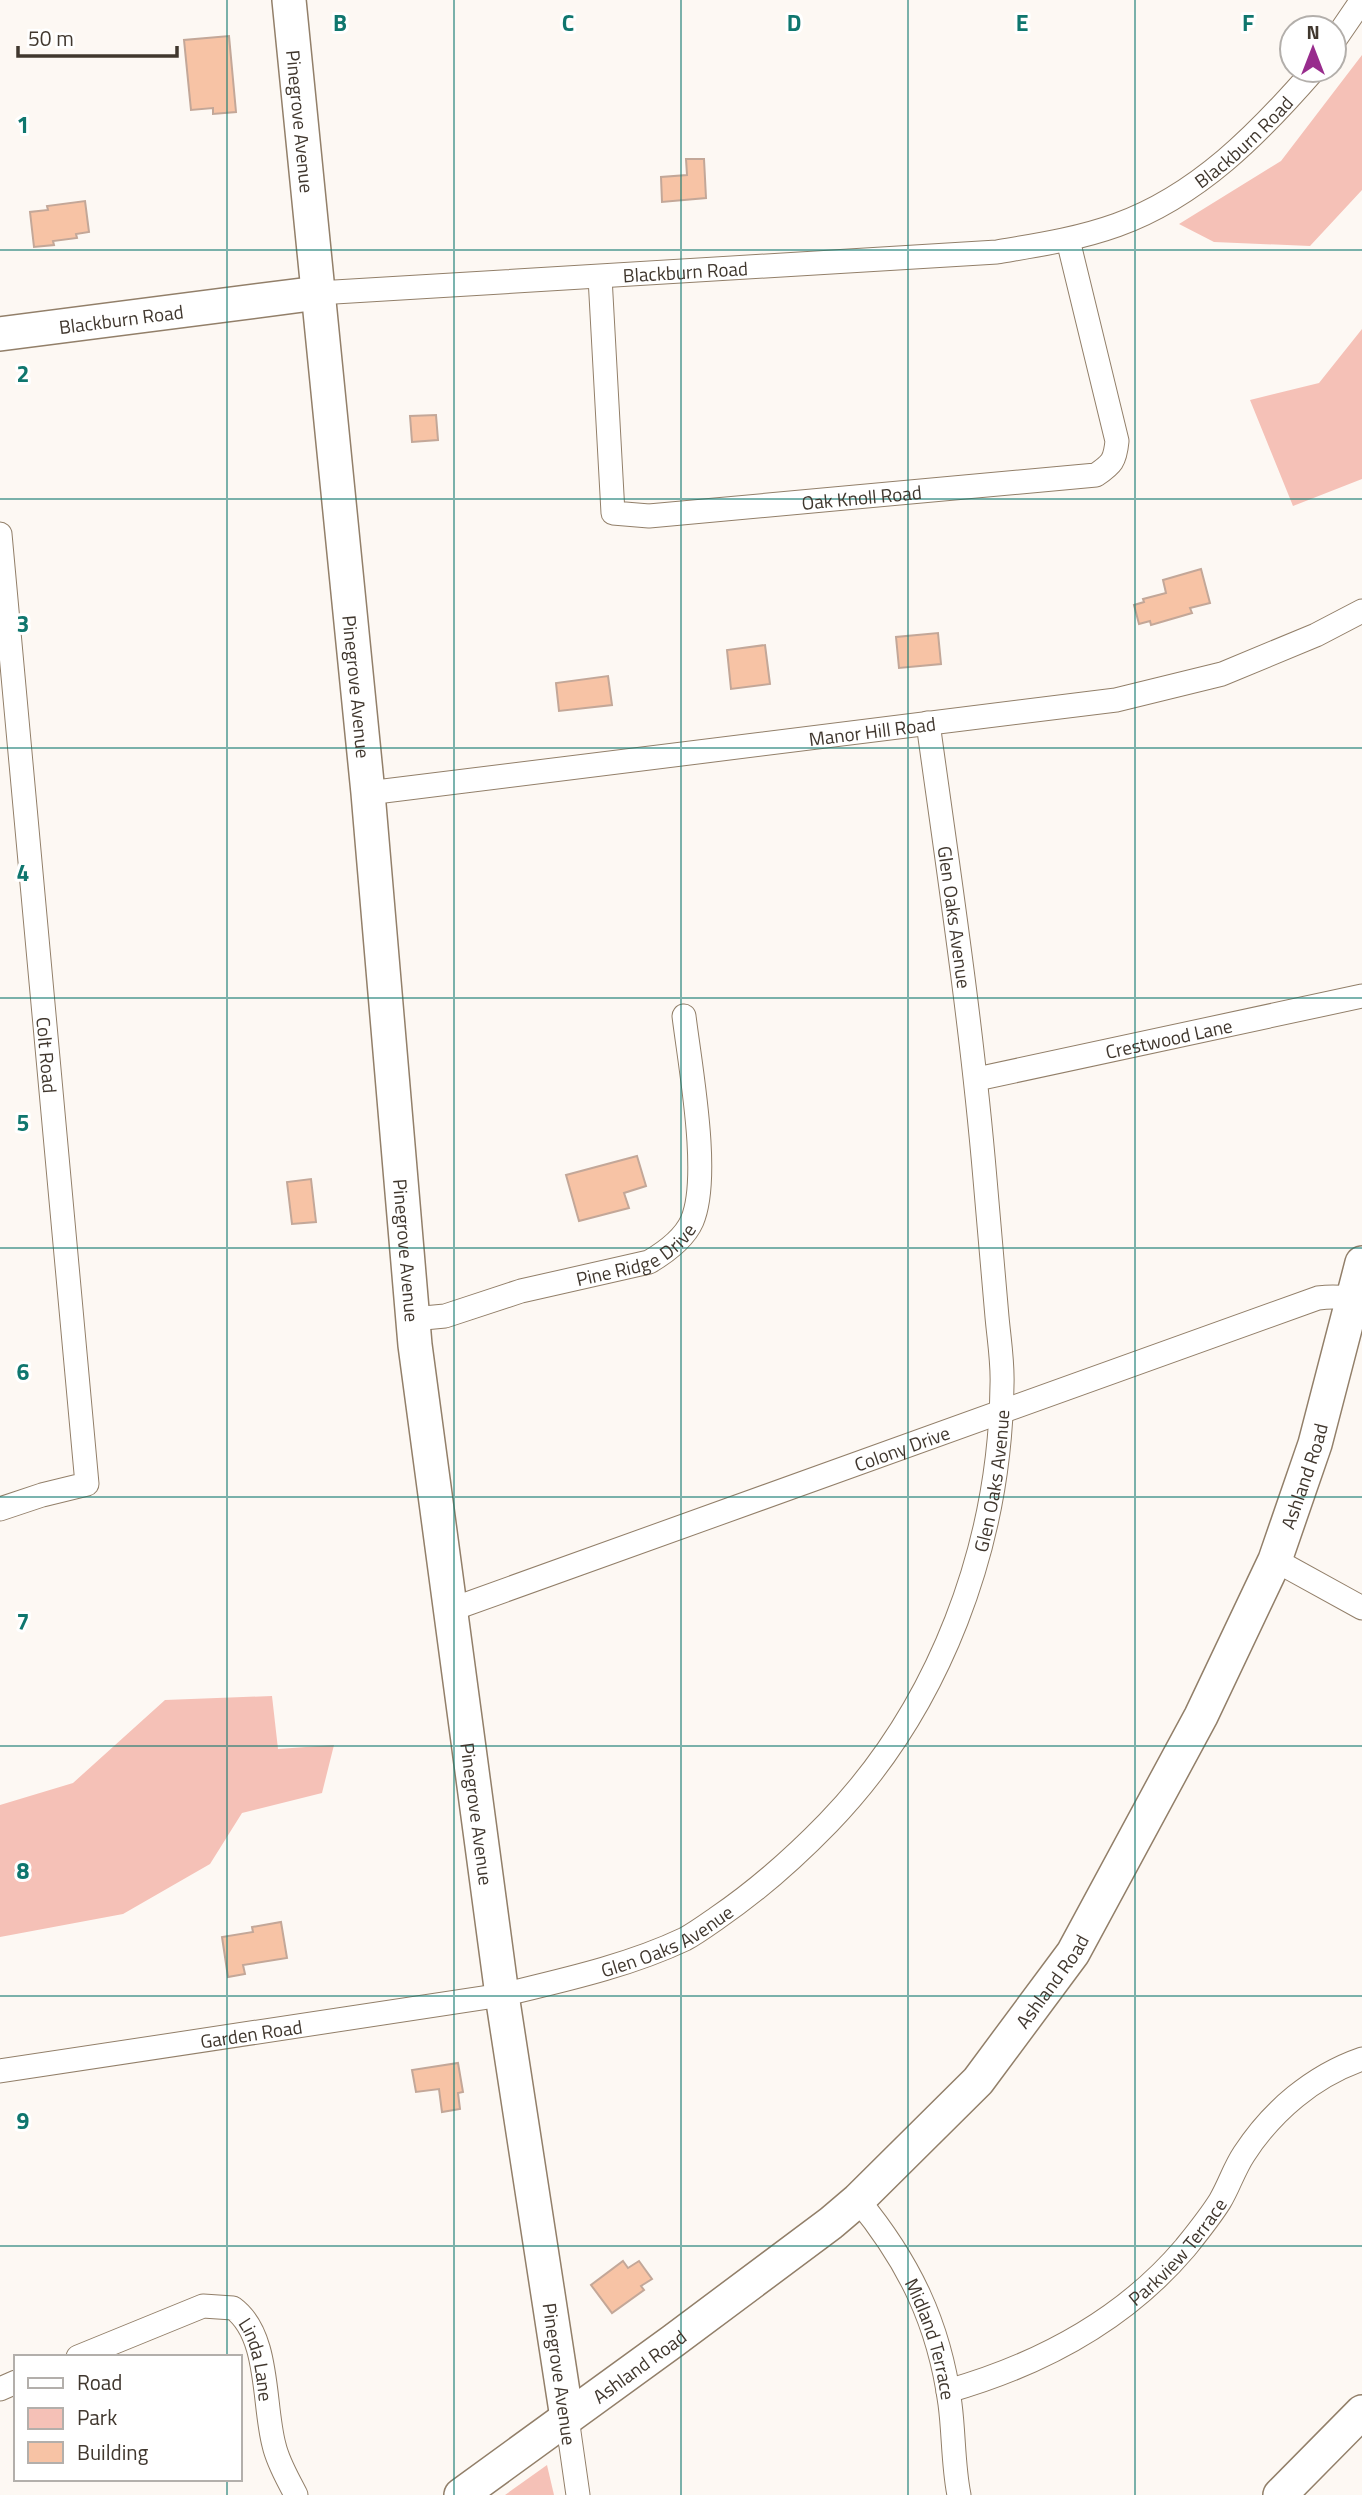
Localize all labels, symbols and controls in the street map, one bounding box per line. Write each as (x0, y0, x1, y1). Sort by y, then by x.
text: B (333, 5, 347, 40)
text: C (562, 5, 574, 40)
text: D (787, 5, 801, 40)
text: E (1016, 5, 1028, 40)
text: F (1242, 5, 1254, 40)
scale bar (18, 14, 177, 58)
north arrow (1278, 14, 1348, 84)
text: N (1306, 17, 1320, 46)
text: 50 m (28, 22, 74, 54)
street label: Pinegrove Avenue (280, 49, 323, 194)
street label: Blackburn Road (1188, 89, 1299, 195)
text: 1 (17, 107, 29, 142)
street label: Blackburn Road (622, 253, 749, 289)
street label: Blackburn Road (57, 296, 185, 341)
text: 2 (17, 356, 29, 391)
street label: Oak Knoll Road (800, 477, 923, 516)
text: 3 (17, 606, 29, 641)
street label: Pinegrove Avenue (336, 614, 379, 759)
street label: Manor Hill Road (807, 708, 937, 753)
street label: Glen Oaks Avenue (931, 844, 979, 990)
text: 4 (17, 855, 29, 890)
street label: Crestwood Lane (1103, 1010, 1235, 1065)
street label: Colt Road (30, 1015, 66, 1094)
text: 5 (17, 1105, 29, 1140)
street label: Pinegrove Avenue (386, 1178, 427, 1323)
street label: Pine Ridge Drive (573, 1217, 702, 1293)
text: 6 (17, 1354, 30, 1389)
street label: Glen Oaks Avenue (965, 1409, 1016, 1555)
street label: Colony Drive (850, 1417, 954, 1478)
street label: Ashland Road (1272, 1420, 1334, 1533)
text: 7 (17, 1604, 29, 1639)
street label: Pinegrove Avenue (454, 1741, 502, 1887)
text: 8 (17, 1853, 30, 1888)
street label: Glen Oaks Avenue (597, 1897, 739, 1984)
street label: Ashland Road (1008, 1929, 1095, 2034)
street label: Garden Road (198, 2011, 304, 2055)
text: 9 (17, 2103, 30, 2138)
street label: Parkview Terrace (1121, 2192, 1233, 2312)
street label: Midland Terrace (898, 2273, 964, 2402)
street label: Pinegrove Avenue (536, 2301, 584, 2447)
street label: Linda Lane (232, 2311, 282, 2403)
street label: Ashland Road (586, 2322, 692, 2410)
legend (14, 2355, 242, 2481)
text: Road (77, 2366, 122, 2398)
text: Park (77, 2401, 117, 2433)
text: Building (77, 2436, 149, 2468)

